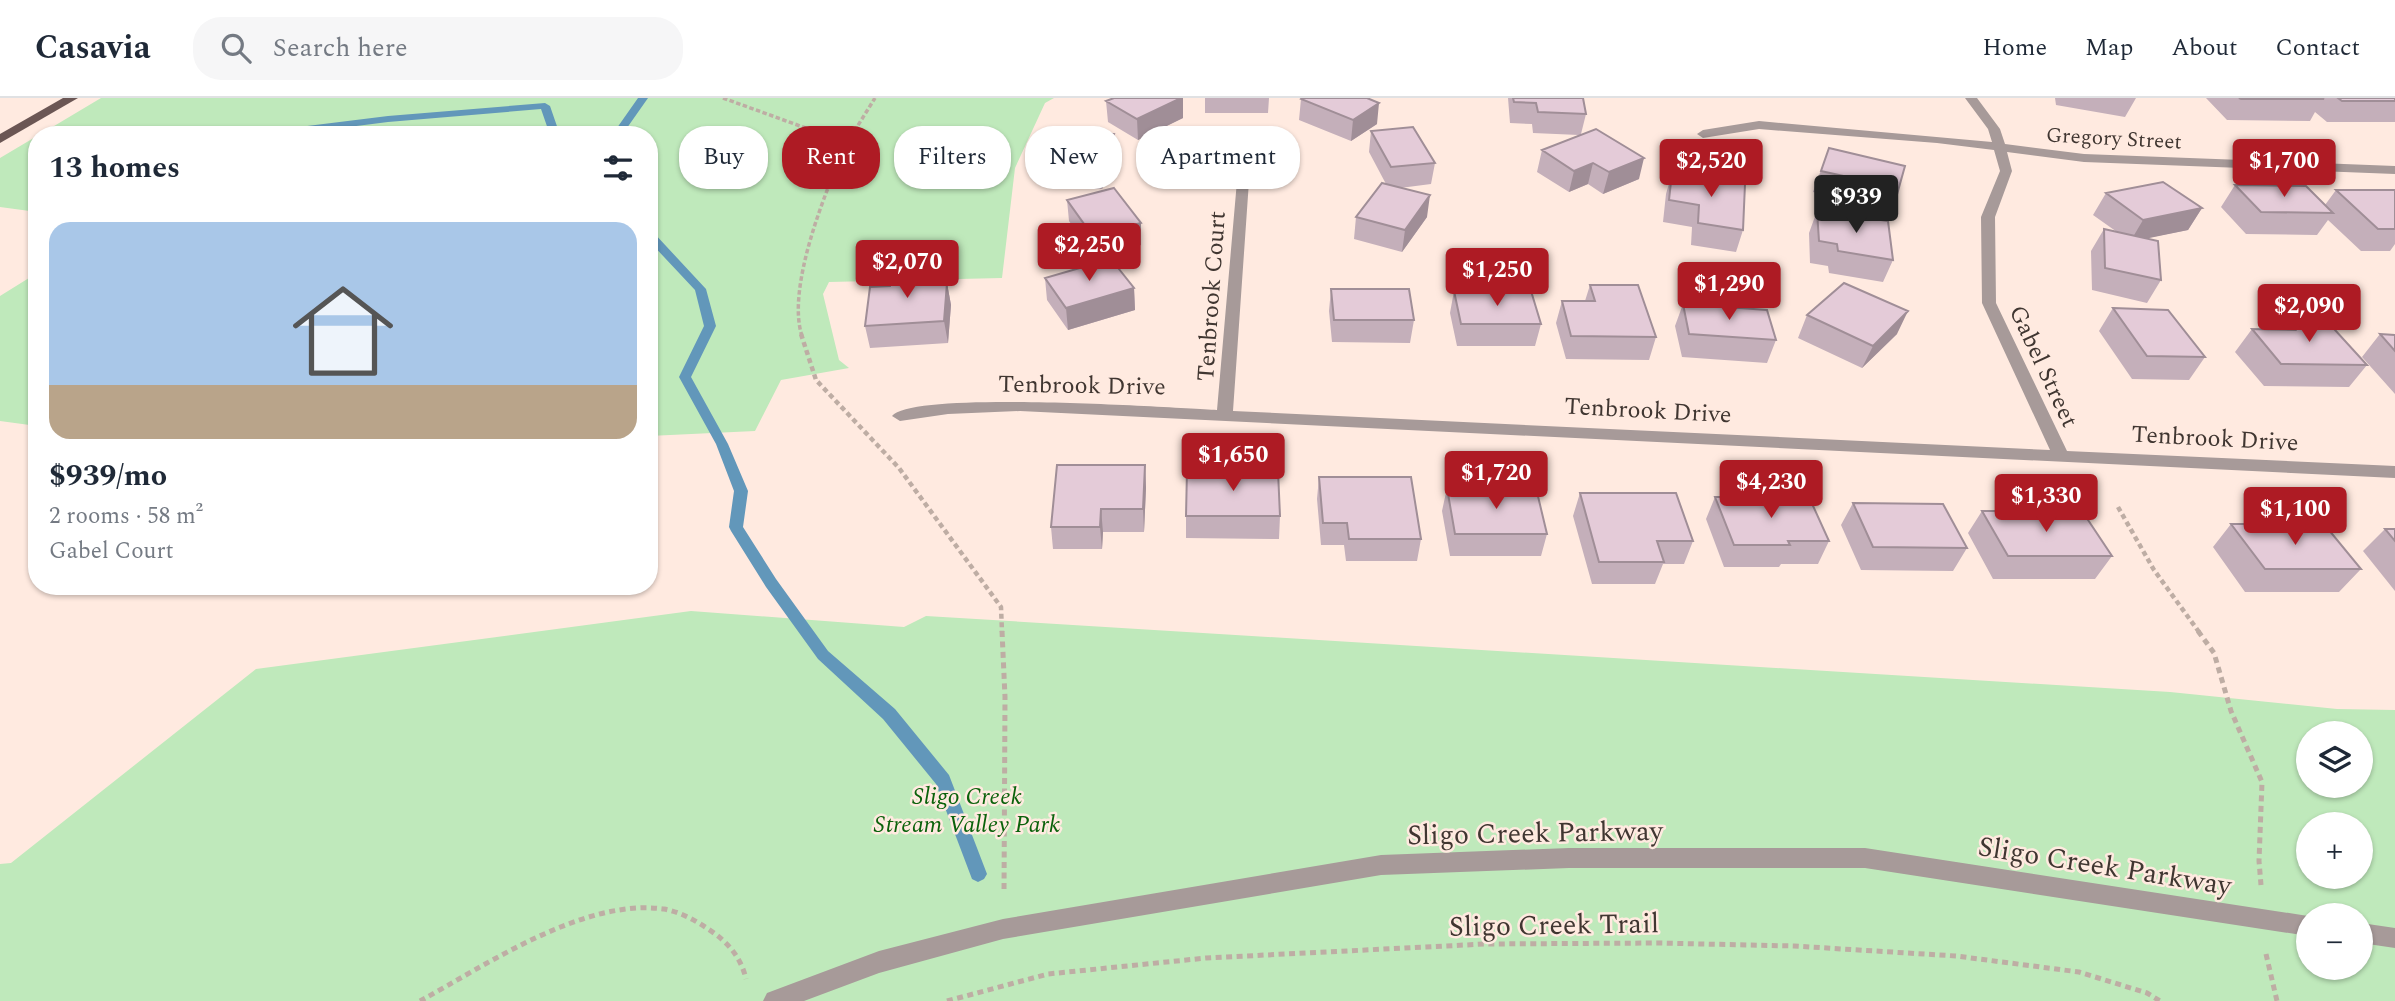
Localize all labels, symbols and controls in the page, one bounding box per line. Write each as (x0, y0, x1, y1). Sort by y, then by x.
search box (193, 17, 683, 80)
text: Casavia (35, 23, 151, 73)
text: Search here (273, 28, 408, 68)
icon: search (217, 29, 255, 67)
text: Home (1982, 30, 2047, 66)
text: Map (2085, 30, 2133, 66)
text: About (2171, 30, 2237, 66)
text: Contact (2275, 30, 2360, 66)
street label: Gregory Street (2045, 119, 2183, 159)
chip: Buy (679, 126, 768, 189)
chip: Rent (782, 126, 880, 189)
chip: Filters (894, 126, 1011, 189)
chip: New (1025, 126, 1122, 189)
chip: Apartment (1136, 126, 1300, 189)
pin: $2,520 (1654, 140, 1768, 199)
pin: $1,700 (2227, 140, 2341, 199)
text: $2,520 (1676, 144, 1746, 179)
text: $1,700 (2249, 144, 2319, 179)
text: 13 homes (49, 145, 180, 191)
icon: filters (599, 149, 637, 187)
pin: $939 (1815, 176, 1897, 235)
text: $939 (1830, 180, 1882, 215)
street label: Tenbrook Court (1188, 210, 1236, 382)
pin: $2,250 (1032, 223, 1146, 283)
text: $2,250 (1054, 228, 1124, 263)
pin: $2,070 (850, 240, 964, 300)
text: $2,070 (872, 245, 942, 280)
pin: $1,250 (1440, 248, 1554, 308)
text: $1,250 (1462, 253, 1532, 288)
pin: $1,290 (1672, 262, 1786, 322)
text: $1,290 (1694, 267, 1764, 302)
icon: home (280, 268, 406, 394)
pin: $2,090 (2252, 285, 2366, 344)
text: $2,090 (2274, 289, 2344, 324)
street label: Gabel Street (1999, 299, 2087, 434)
street label: Tenbrook Drive (998, 367, 1166, 405)
street label: Tenbrook Drive (1563, 389, 1733, 433)
street label: Tenbrook Drive (2130, 417, 2300, 461)
pin: $1,650 (1176, 434, 1290, 493)
text: $1,650 (1198, 438, 1268, 473)
pin: $1,720 (1439, 452, 1553, 511)
text: $939/mo (49, 453, 167, 499)
text: $1,720 (1461, 456, 1531, 491)
pin: $4,230 (1714, 460, 1828, 520)
text: $4,230 (1736, 465, 1806, 500)
pin: $1,330 (1989, 474, 2103, 534)
text: $1,330 (2011, 479, 2081, 514)
pin: $1,100 (2238, 488, 2352, 547)
text: $1,100 (2260, 492, 2330, 527)
text: 2 rooms · 58 m² (49, 499, 203, 534)
text: Gabel Court (49, 534, 174, 569)
map controls (2296, 721, 2373, 980)
button: layers (2296, 721, 2373, 798)
park label: Sligo Creek Stream Valley Park (874, 779, 1060, 843)
street label: Sligo Creek Parkway (1407, 810, 1665, 857)
button: + (2296, 812, 2373, 889)
street label: Sligo Creek Parkway (1975, 825, 2236, 908)
street label: Sligo Creek Trail (1449, 902, 1660, 949)
button: − (2296, 903, 2373, 980)

